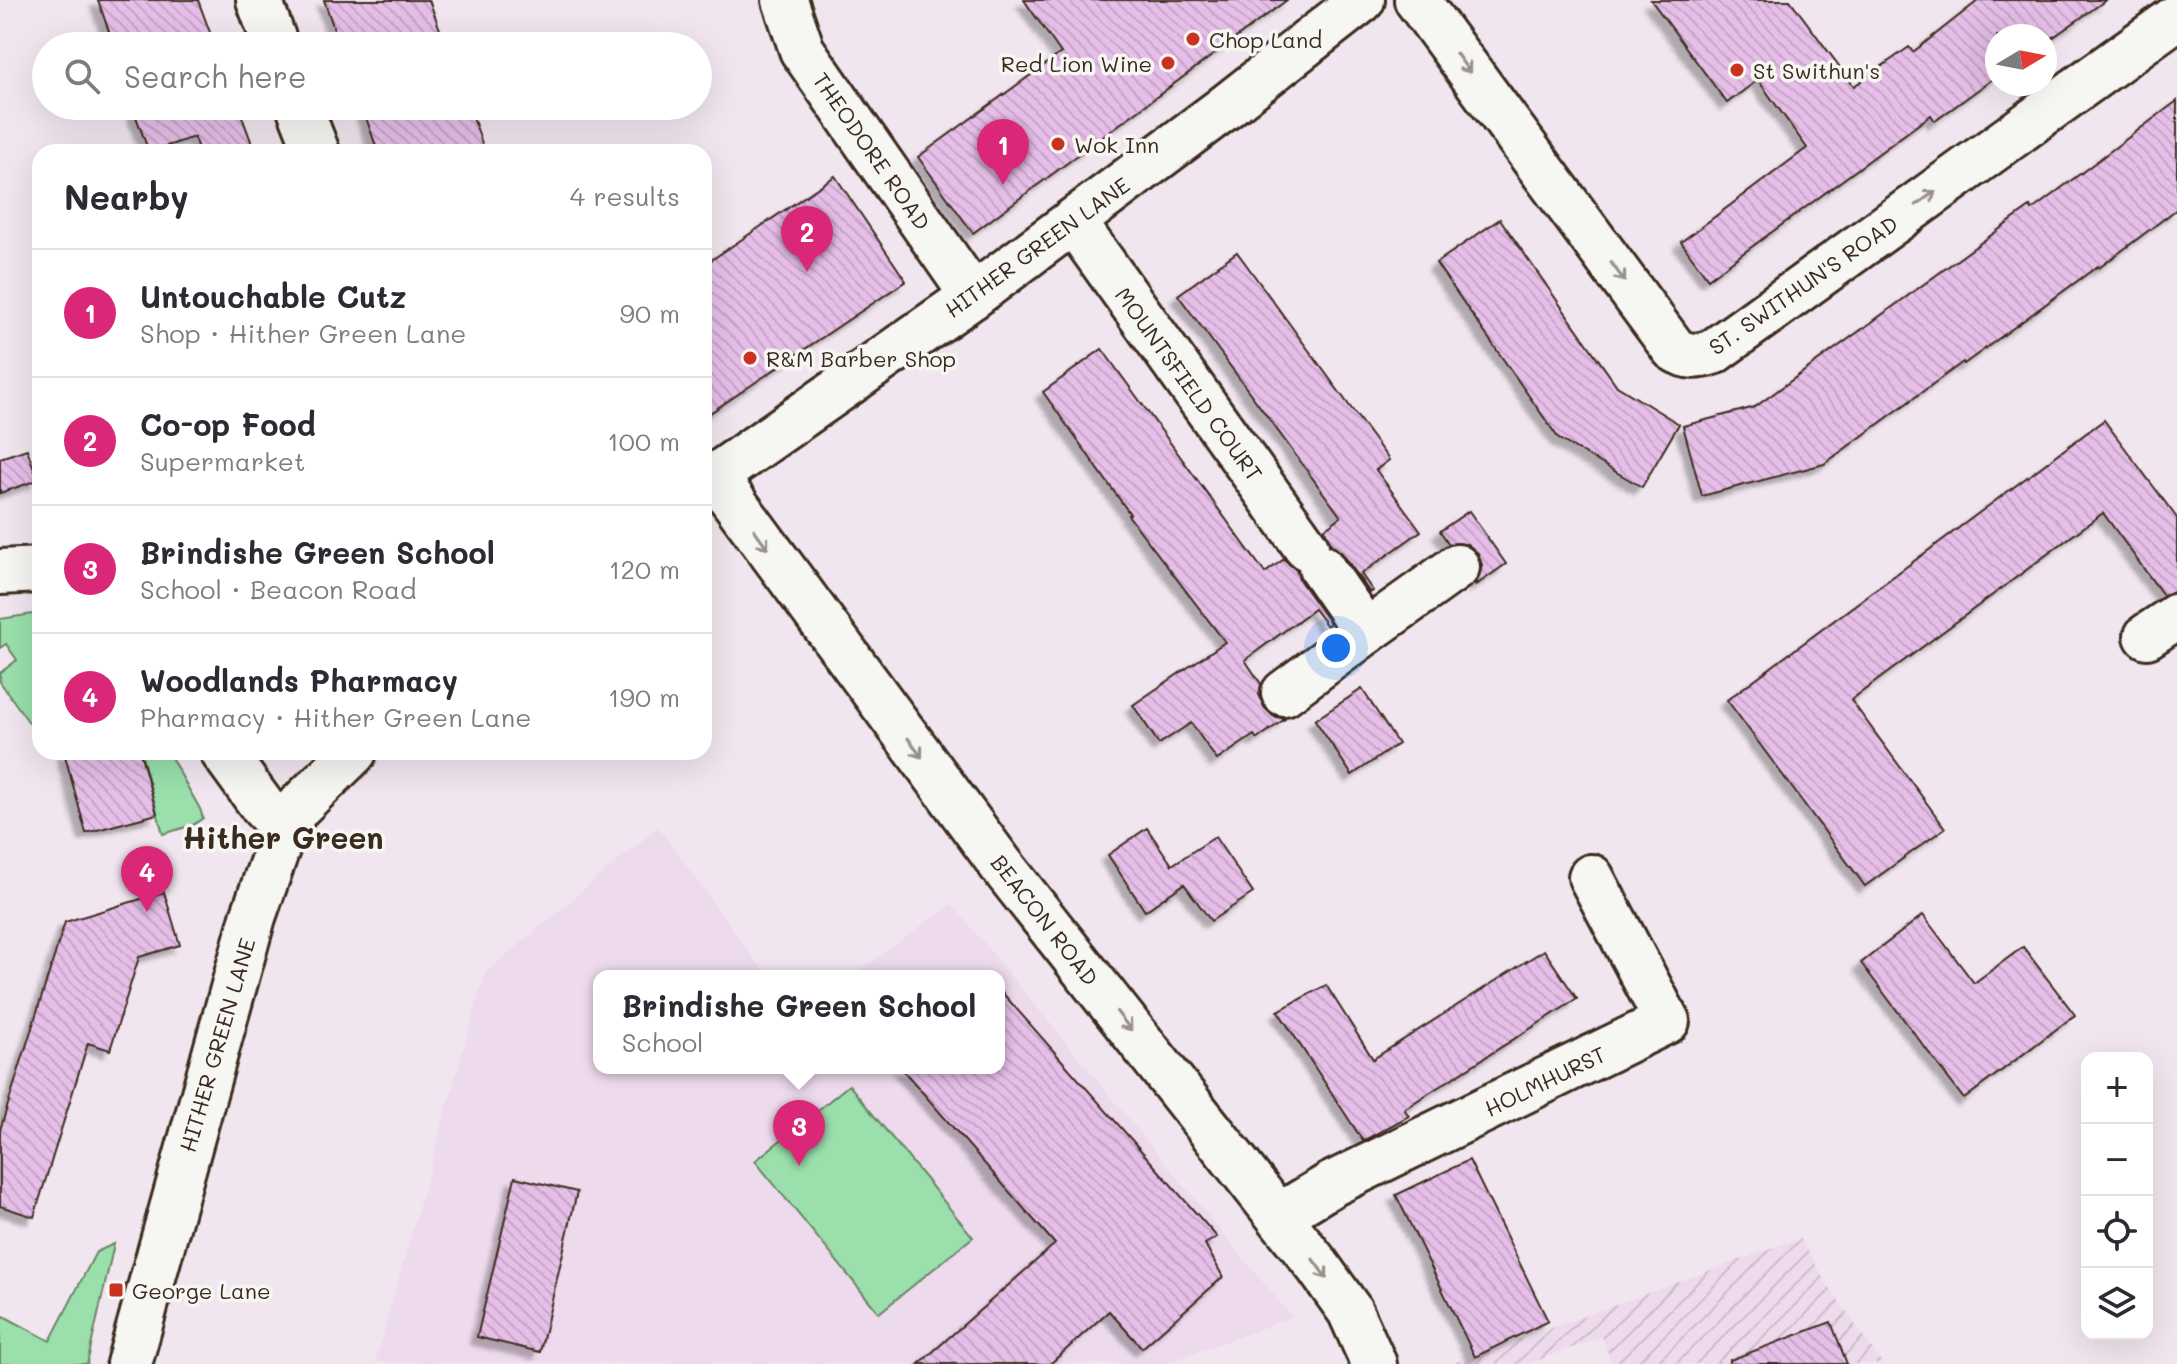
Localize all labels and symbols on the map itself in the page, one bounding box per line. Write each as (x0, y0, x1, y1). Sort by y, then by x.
north arrow (1985, 24, 2057, 96)
place label: Chop Land (1209, 25, 1322, 54)
marker: Chop Land (1184, 30, 1202, 48)
place label: Red Lion Wine (1001, 49, 1152, 78)
one-way arrow (1455, 52, 1472, 73)
marker: Red Lion Wine (1159, 54, 1177, 72)
place label: St Swithun's (1753, 56, 1880, 85)
marker: St Swithun's (1728, 61, 1746, 79)
street label: THEODORE ROAD (807, 66, 937, 236)
pin: 1 (977, 119, 1029, 185)
place label: Wok Inn (1074, 130, 1159, 159)
marker: Wok Inn (1049, 135, 1067, 153)
street label: HITHER GREEN LANE (939, 170, 1135, 324)
one-way arrow (1915, 190, 1937, 206)
pin: 2 (781, 206, 833, 272)
street label: ST. SWITHUN'S ROAD (1703, 209, 1903, 361)
one-way arrow (1609, 261, 1626, 282)
street label: MOUNTSFIELD COURT (1109, 281, 1269, 487)
place label: R&M Barber Shop (766, 344, 956, 373)
marker: R&M Barber Shop (741, 349, 759, 367)
one-way arrow (752, 528, 769, 549)
your location (1316, 628, 1356, 668)
one-way arrow (907, 737, 923, 759)
district label: Hither Green (182, 817, 384, 857)
pin: 4 (121, 846, 173, 912)
street label: BEACON ROAD (985, 849, 1105, 991)
street label: HITHER GREEN LANE (173, 935, 261, 1155)
one-way arrow (1116, 1010, 1133, 1031)
street label: HOLMHURST (1480, 1039, 1610, 1123)
pin: 3 (773, 1100, 825, 1166)
one-way arrow (1312, 1258, 1328, 1280)
place label: George Lane (132, 1276, 271, 1305)
marker: George Lane (107, 1281, 125, 1299)

